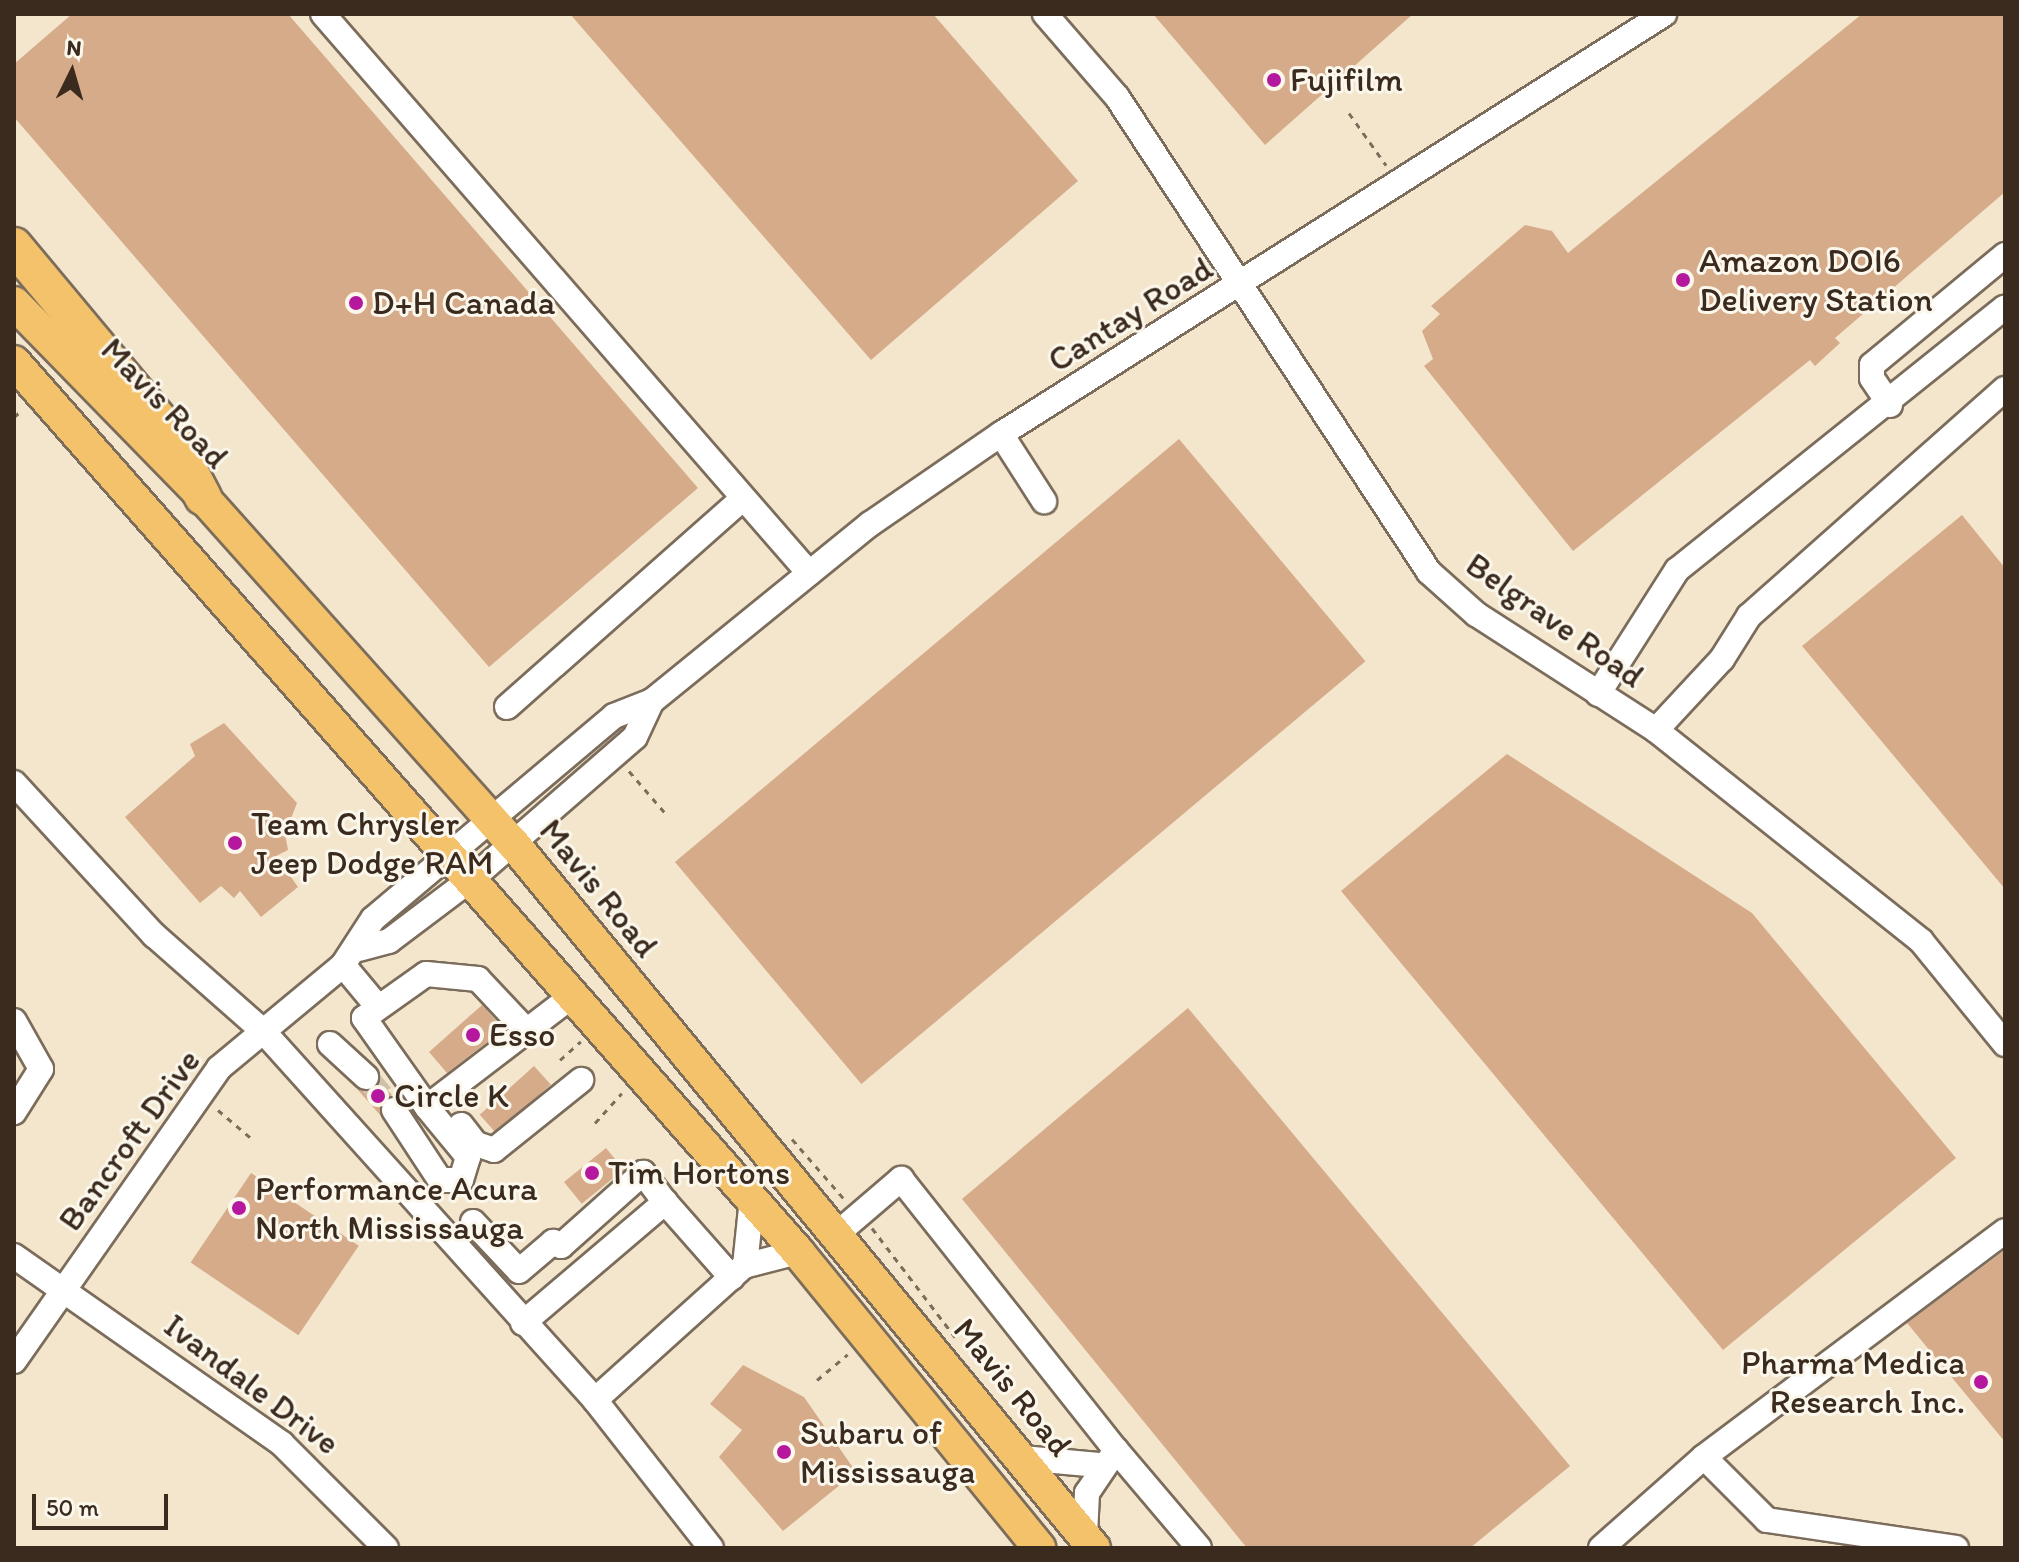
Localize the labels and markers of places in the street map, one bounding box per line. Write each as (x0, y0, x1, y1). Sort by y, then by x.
place label: Fujifilm (1290, 60, 1403, 100)
marker: Fujifilm (1265, 71, 1283, 89)
place label: Amazon DOI6 Delivery Station (1699, 240, 1933, 320)
marker: Amazon DOI6 Delivery Station (1674, 271, 1692, 289)
place label: D+H Canada (372, 283, 555, 323)
marker: D+H Canada (347, 294, 365, 312)
place label: Team Chrysler Jeep Dodge RAM (251, 803, 495, 882)
marker: Team Chrysler Jeep Dodge RAM (226, 834, 244, 852)
place label: Esso (489, 1015, 555, 1055)
marker: Esso (464, 1026, 482, 1044)
place label: Circle K (394, 1076, 509, 1116)
marker: Circle K (369, 1087, 387, 1105)
place label: Tim Hortons (608, 1153, 791, 1193)
marker: Tim Hortons (583, 1164, 601, 1182)
place label: Performance Acura North Mississauga (255, 1168, 537, 1248)
marker: Performance Acura North Mississauga (230, 1199, 248, 1217)
place label: Pharma Medica Research Inc. (1740, 1342, 1965, 1422)
marker: Pharma Medica Research Inc. (1972, 1373, 1990, 1391)
place label: Subaru of Mississauga (800, 1412, 975, 1492)
marker: Subaru of Mississauga (775, 1443, 793, 1461)

